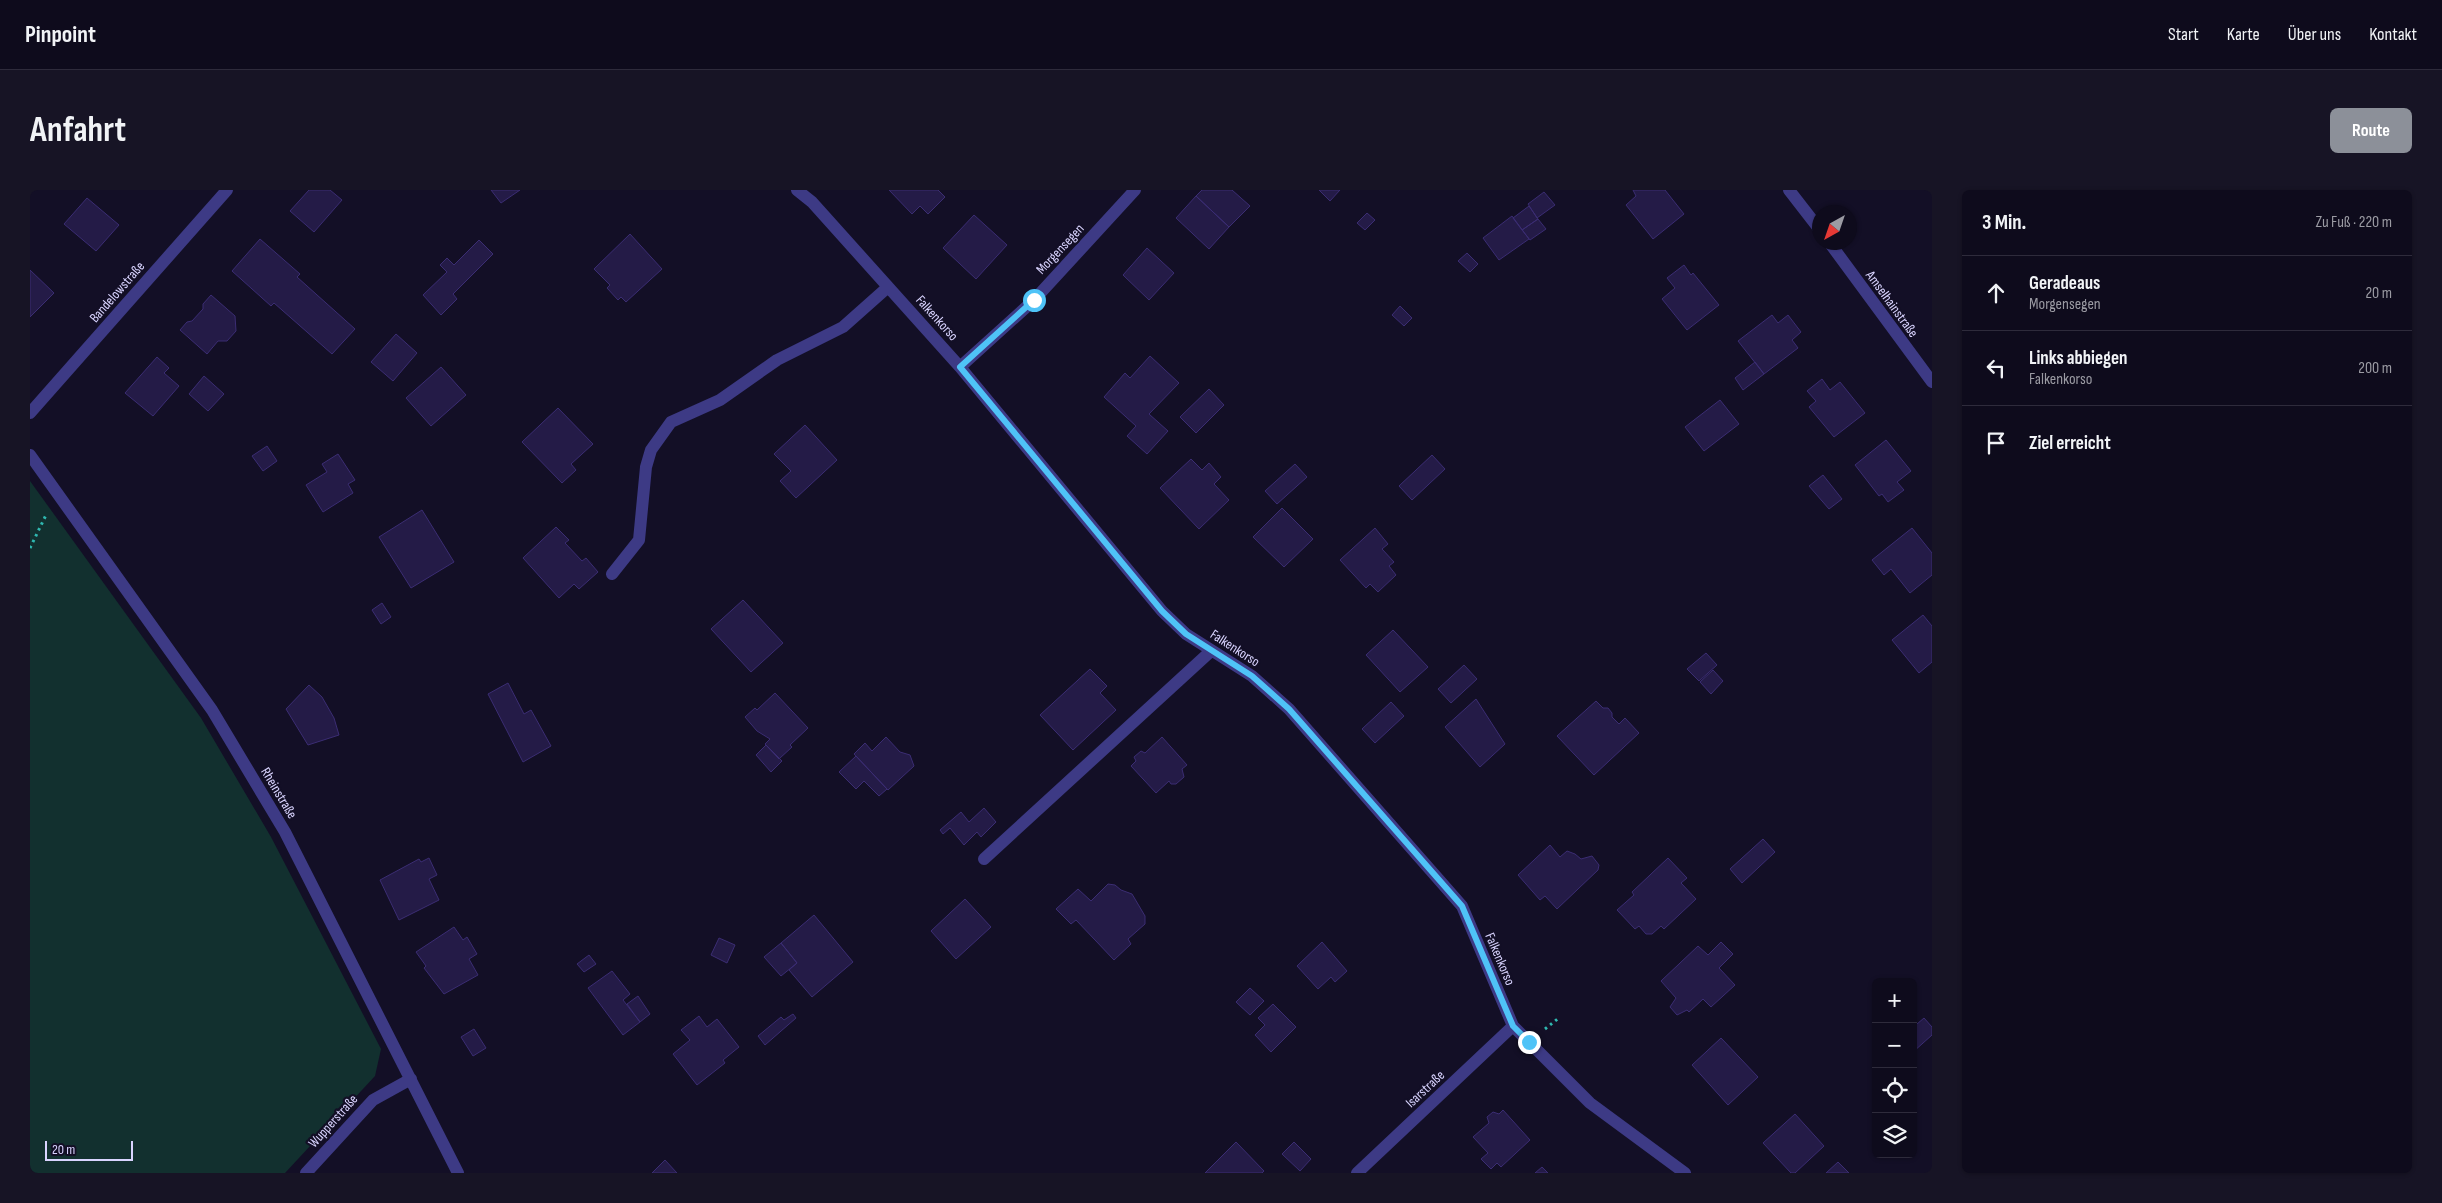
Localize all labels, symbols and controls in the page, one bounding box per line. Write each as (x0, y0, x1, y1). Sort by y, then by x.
text: Pinpoint (25, 20, 96, 49)
text: Start (2168, 24, 2199, 45)
text: Karte (2227, 24, 2260, 45)
text: Über uns (2288, 24, 2341, 45)
text: Kontakt (2369, 24, 2417, 45)
button: Route (2330, 108, 2412, 153)
text: Anfahrt (30, 109, 126, 152)
north arrow (1812, 205, 1857, 250)
text: 3 Min. (1982, 210, 2026, 235)
text: Zu Fuß · 220 m (2315, 213, 2392, 232)
street label: Morgensegen (1032, 220, 1088, 278)
street label: Bandelowstraße (86, 258, 148, 326)
street label: Amselhainstraße (1861, 266, 1922, 341)
text: Geradeaus (2029, 272, 2100, 295)
icon: ahead (1982, 279, 2010, 307)
text: 20 m (2365, 284, 2392, 303)
route start (1023, 289, 1046, 312)
street label: Falkenkorso (912, 292, 962, 344)
text: Morgensegen (2029, 295, 2101, 314)
text: Links abbiegen (2029, 347, 2127, 370)
icon: left (1982, 354, 2010, 382)
text: 200 m (2358, 359, 2392, 378)
text: Falkenkorso (2029, 370, 2092, 389)
icon: arrive (1982, 429, 2010, 457)
text: Ziel erreicht (2029, 432, 2111, 455)
street label: Falkenkorso (1207, 626, 1263, 670)
street label: Rheinstraße (257, 764, 301, 822)
street label: Falkenkorso (1481, 930, 1519, 988)
map controls (1872, 978, 1917, 1158)
button: + (1872, 978, 1917, 1023)
button: − (1872, 1023, 1917, 1068)
route end (1518, 1031, 1541, 1054)
street label: Isarstraße (1402, 1067, 1448, 1111)
button: locate (1872, 1068, 1917, 1113)
street label: Wupperstraße (305, 1091, 361, 1151)
button: layers (1872, 1113, 1917, 1158)
scale bar (45, 1138, 132, 1161)
text: 20 m (52, 1141, 75, 1158)

